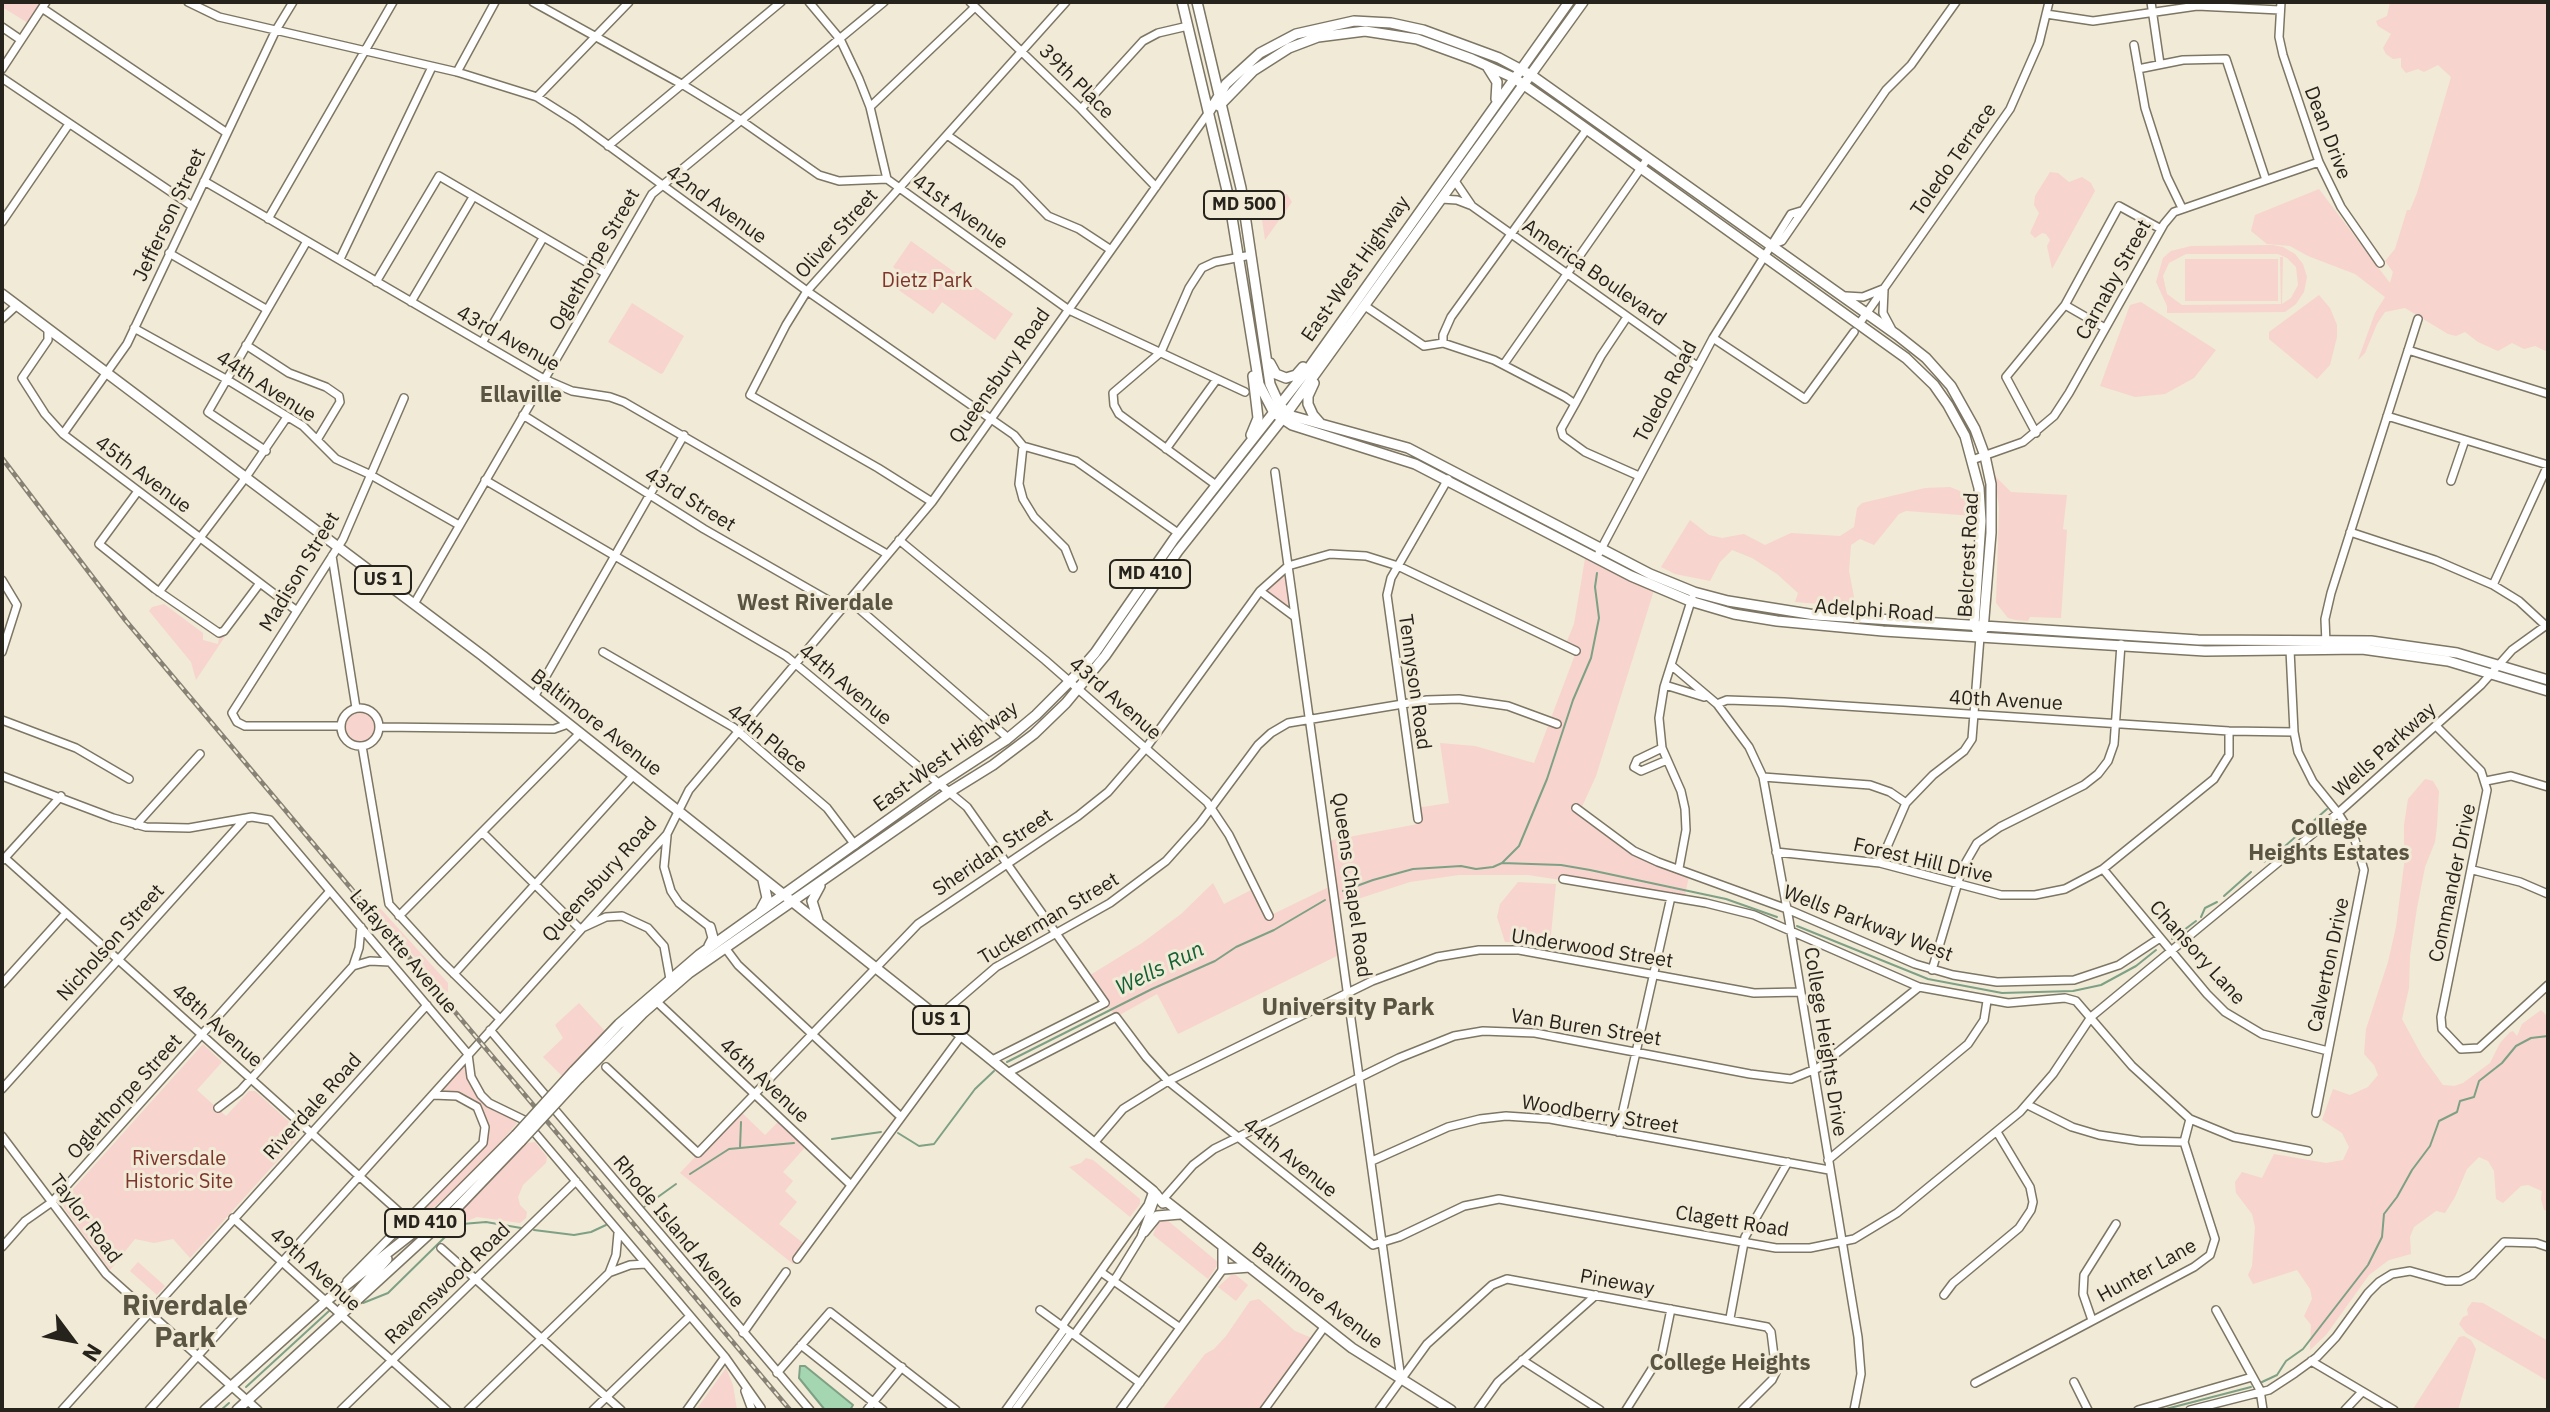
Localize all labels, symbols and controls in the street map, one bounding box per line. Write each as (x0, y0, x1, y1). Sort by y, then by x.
street label: 39th Place (1033, 39, 1119, 125)
street label: Dean Drive (2298, 83, 2356, 183)
street label: Toledo Terrace (1906, 99, 2002, 221)
street label: Jefferson Street (129, 145, 211, 285)
street label: 42nd Avenue (661, 160, 771, 250)
street label: 41st Avenue (908, 169, 1012, 255)
street label: Oliver Street (791, 184, 883, 284)
street label: Oglethorpe Street (545, 185, 645, 335)
road number: MD 500 (1204, 191, 1284, 219)
street label: East-West Highway (1297, 191, 1415, 347)
street label: America Boulevard (1517, 214, 1671, 332)
street label: Carnaby Street (2071, 216, 2157, 344)
park label: Dietz Park (882, 269, 972, 293)
street label: 43rd Avenue (452, 301, 564, 377)
street label: Queensbury Road (944, 304, 1056, 448)
street label: Toledo Road (1629, 337, 1703, 447)
street label: 44th Avenue (212, 346, 320, 428)
district label: Ellaville (480, 383, 562, 409)
street label: 45th Avenue (90, 431, 196, 519)
street label: 43rd Street (640, 463, 740, 537)
street label: Belcrest Road (1954, 492, 1984, 618)
street label: Madison Street (255, 508, 345, 636)
road number: MD 410 (1110, 560, 1190, 588)
road number: US 1 (355, 566, 411, 594)
district label: West Riverdale (737, 591, 893, 617)
street label: Adelphi Road (1814, 595, 1934, 627)
street label: Tennyson Road (1393, 613, 1435, 751)
street label: 44th Avenue (794, 639, 896, 731)
street label: 43rd Avenue (1064, 652, 1166, 746)
street label: Baltimore Avenue (526, 664, 666, 782)
street label: 40th Avenue (1949, 686, 2063, 716)
street label: East-West Highway (869, 696, 1023, 818)
street label: Wells Parkway (2329, 698, 2441, 802)
street label: 44th Place (722, 699, 812, 779)
street label: Queens Chapel Road (1326, 791, 1376, 979)
street label: Commander Drive (2424, 801, 2482, 965)
street label: Sheridan Street (928, 804, 1058, 902)
street label: Queensbury Road (538, 813, 662, 947)
district label: College Heights Estates (2248, 816, 2410, 868)
street label: Forest Hill Drive (1851, 833, 1995, 889)
street label: Tuckerman Street (974, 868, 1124, 970)
street label: Nicholson Street (52, 880, 170, 1006)
street label: Wells Parkway West (1780, 881, 1956, 967)
street label: Lafayette Avenue (344, 885, 462, 1019)
street label: Calverton Drive (2303, 895, 2355, 1035)
street label: Chansory Lane (2144, 896, 2250, 1010)
street label: Underwood Street (1509, 924, 1675, 974)
water label: Wells Run (1112, 936, 1208, 1002)
street label: College Heights Drive (1798, 946, 1852, 1138)
street label: 48th Avenue (167, 979, 267, 1073)
district label: University Park (1262, 994, 1434, 1022)
street label: Van Buren Street (1509, 1004, 1663, 1052)
road number: US 1 (913, 1006, 969, 1034)
street label: Oglethorpe Street (62, 1029, 188, 1165)
street label: 46th Avenue (714, 1033, 814, 1129)
street label: Riverdale Road (259, 1049, 367, 1165)
street label: Woodberry Street (1520, 1091, 1680, 1139)
street label: 44th Avenue (1238, 1113, 1342, 1203)
park label: Riversdale Historic Site (125, 1147, 233, 1194)
street label: Rhode Island Avenue (607, 1151, 749, 1313)
street label: Taylor Road (44, 1170, 126, 1268)
street label: Clagett Road (1674, 1201, 1790, 1243)
road number: MD 410 (385, 1209, 465, 1237)
street label: Ravenswood Road (380, 1218, 516, 1350)
street label: 49th Avenue (265, 1223, 365, 1317)
street label: Hunter Lane (2093, 1234, 2201, 1308)
street label: Baltimore Avenue (1247, 1237, 1387, 1355)
street label: Pineway (1578, 1265, 1656, 1301)
district label: Riverdale Park (122, 1290, 248, 1356)
north arrow (32, 1300, 112, 1380)
text: N (76, 1339, 109, 1367)
district label: College Heights (1649, 1351, 1811, 1377)

